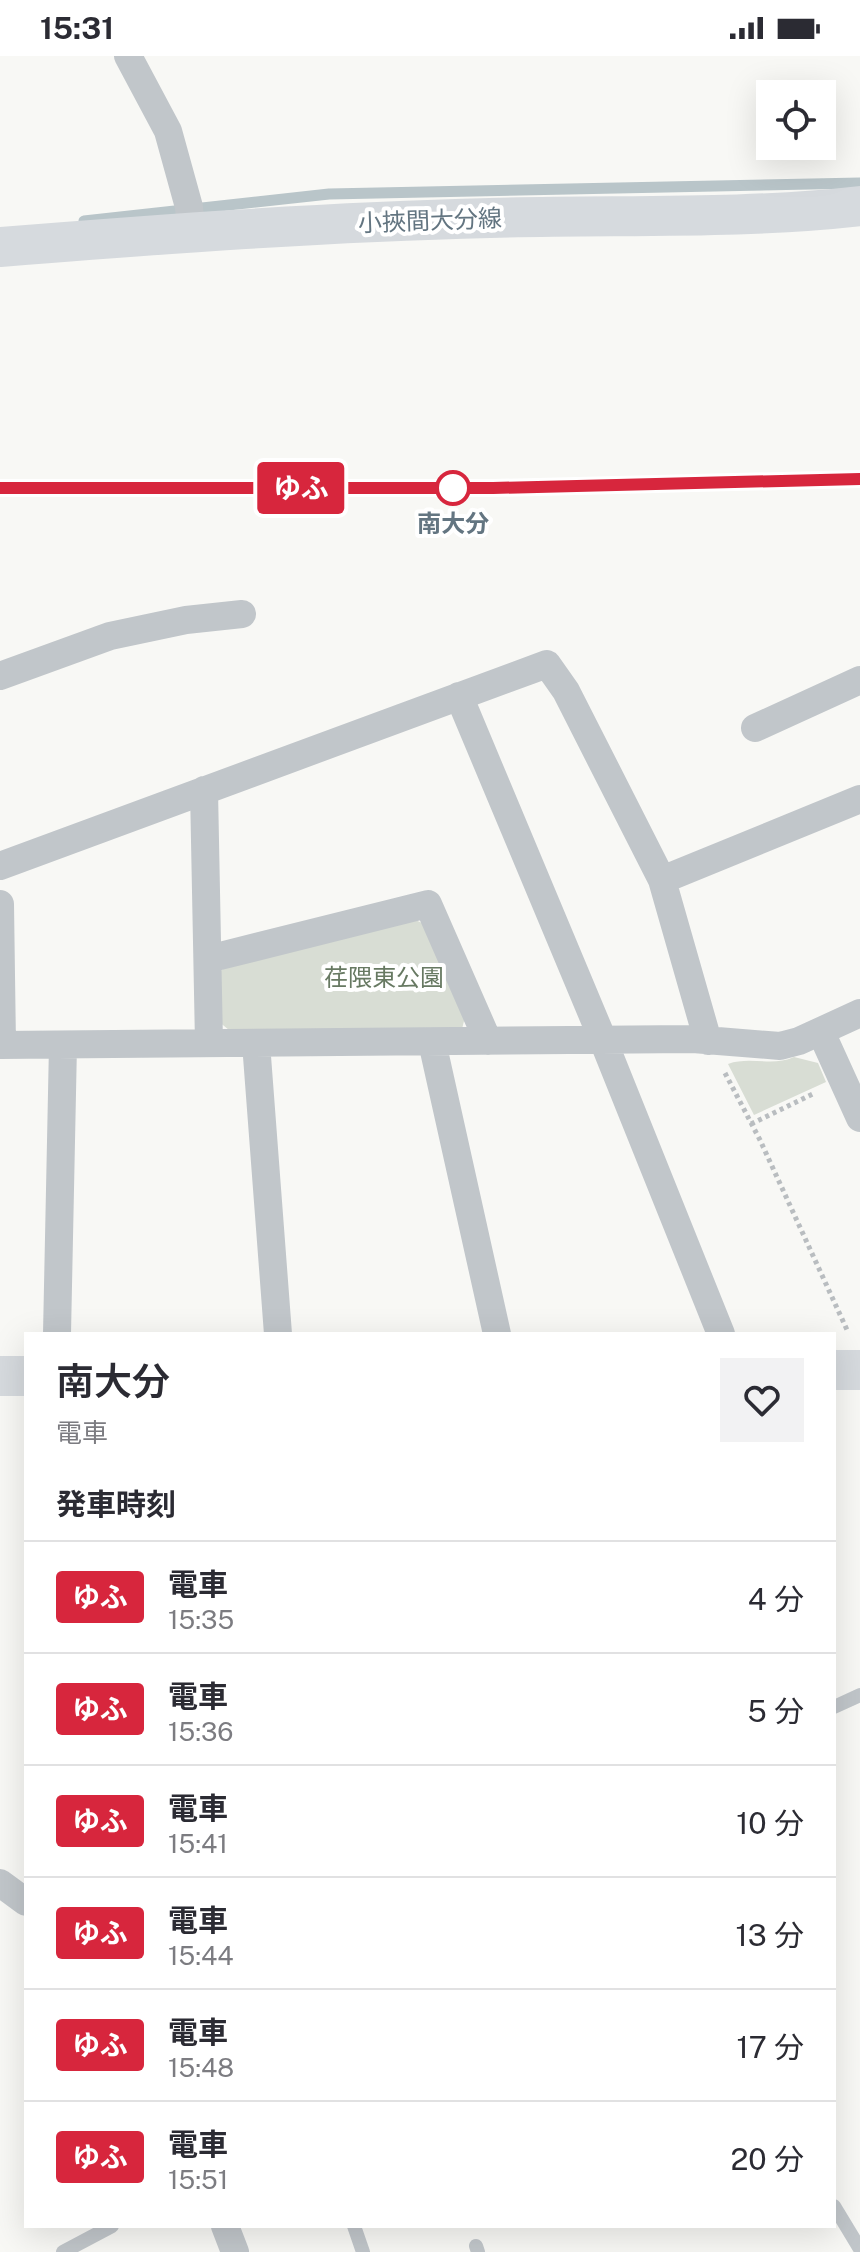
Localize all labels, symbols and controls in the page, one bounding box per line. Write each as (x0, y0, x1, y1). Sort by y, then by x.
text: 15:31 (40, 10, 114, 46)
map controls (756, 80, 836, 160)
button: locate (756, 80, 836, 160)
street label: 小挾間大分線 (358, 203, 502, 237)
line badge: ゆふ (265, 462, 337, 514)
text: ゆふ (273, 471, 329, 504)
marker: 南大分 (436, 471, 470, 505)
place label: 南大分 (417, 509, 489, 537)
park label: 荏隈東公園 (324, 963, 444, 991)
button: heart (720, 1358, 804, 1442)
text: 南大分 (56, 1359, 170, 1404)
text: 電車 (56, 1417, 108, 1448)
text: 発車時刻 (56, 1486, 176, 1522)
text: 電車 (168, 1566, 228, 1602)
text: ゆふ (72, 1580, 128, 1613)
text: 4 分 (748, 1581, 804, 1617)
text: 15:35 (168, 1604, 234, 1635)
text: 電車 (168, 1678, 228, 1714)
text: ゆふ (72, 1692, 128, 1725)
text: 5 分 (747, 1693, 804, 1729)
text: 15:36 (168, 1716, 234, 1747)
text: 電車 (168, 1790, 228, 1826)
text: ゆふ (72, 1804, 128, 1837)
text: 10 分 (736, 1805, 804, 1841)
text: 15:41 (168, 1828, 228, 1859)
text: 電車 (168, 1902, 228, 1938)
text: ゆふ (72, 1916, 128, 1949)
text: 13 分 (736, 1917, 804, 1953)
text: 15:44 (168, 1940, 234, 1971)
text: 電車 (168, 2014, 228, 2050)
text: ゆふ (72, 2028, 128, 2061)
text: 17 分 (736, 2029, 804, 2065)
text: 15:48 (168, 2052, 234, 2083)
text: 電車 (168, 2126, 228, 2162)
text: ゆふ (72, 2140, 128, 2173)
text: 20 分 (730, 2141, 804, 2177)
text: 15:51 (168, 2164, 228, 2195)

